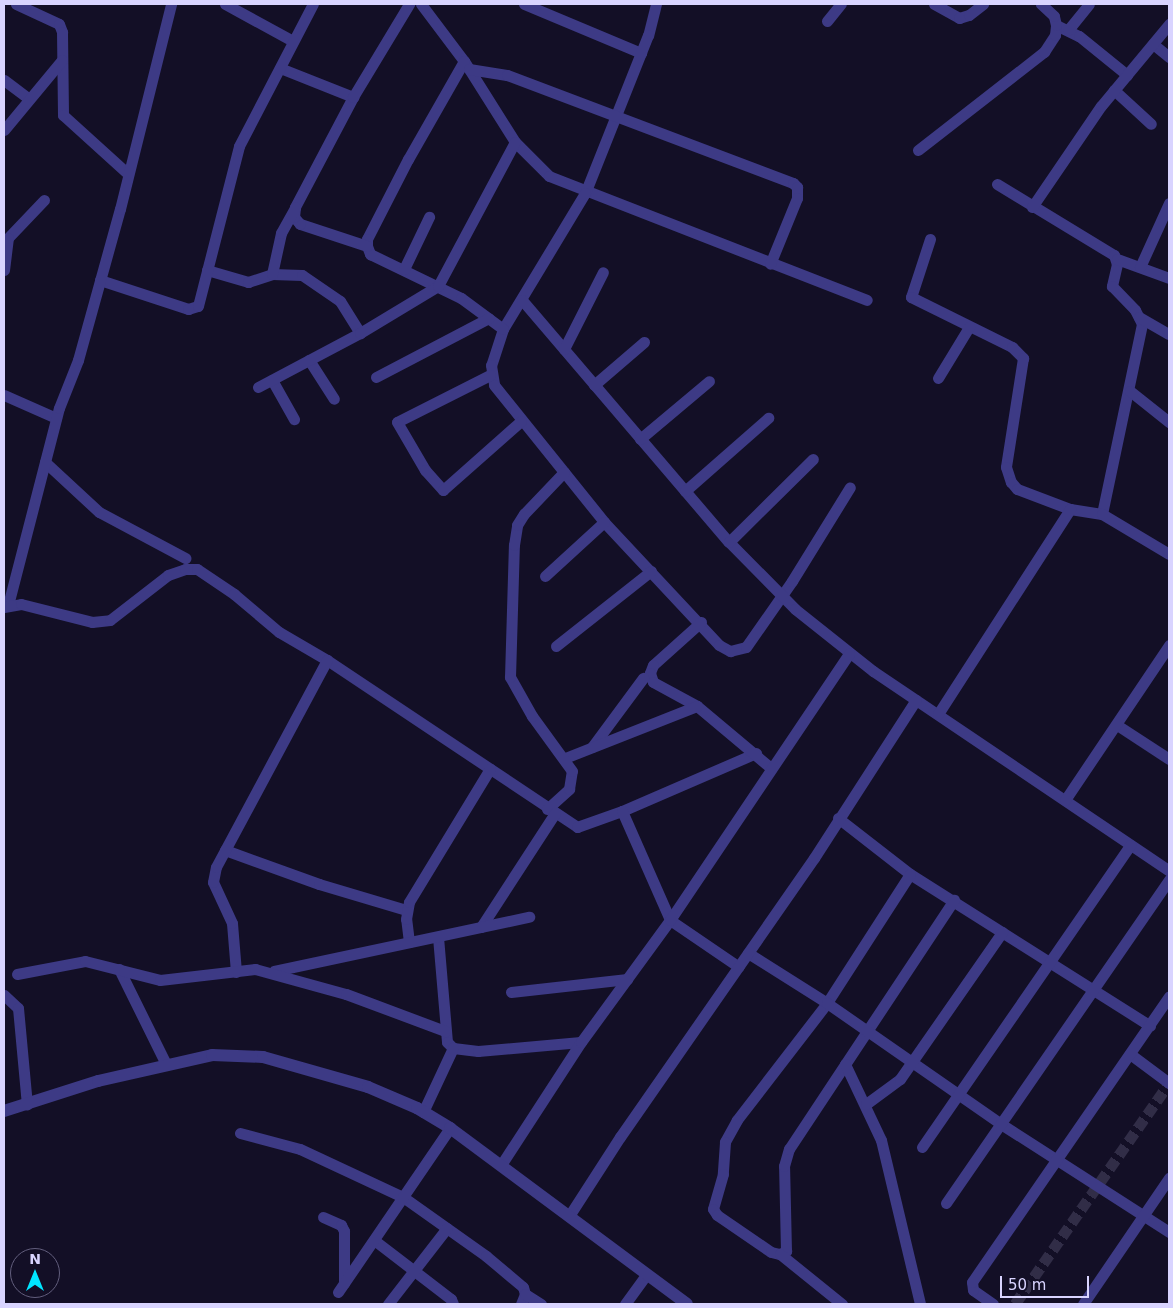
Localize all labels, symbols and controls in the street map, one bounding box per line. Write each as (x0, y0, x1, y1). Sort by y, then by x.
north arrow (10, 1248, 60, 1298)
text: N (29, 1251, 41, 1267)
scale bar (1003, 1266, 1092, 1298)
text: 50 m (1008, 1276, 1046, 1294)

